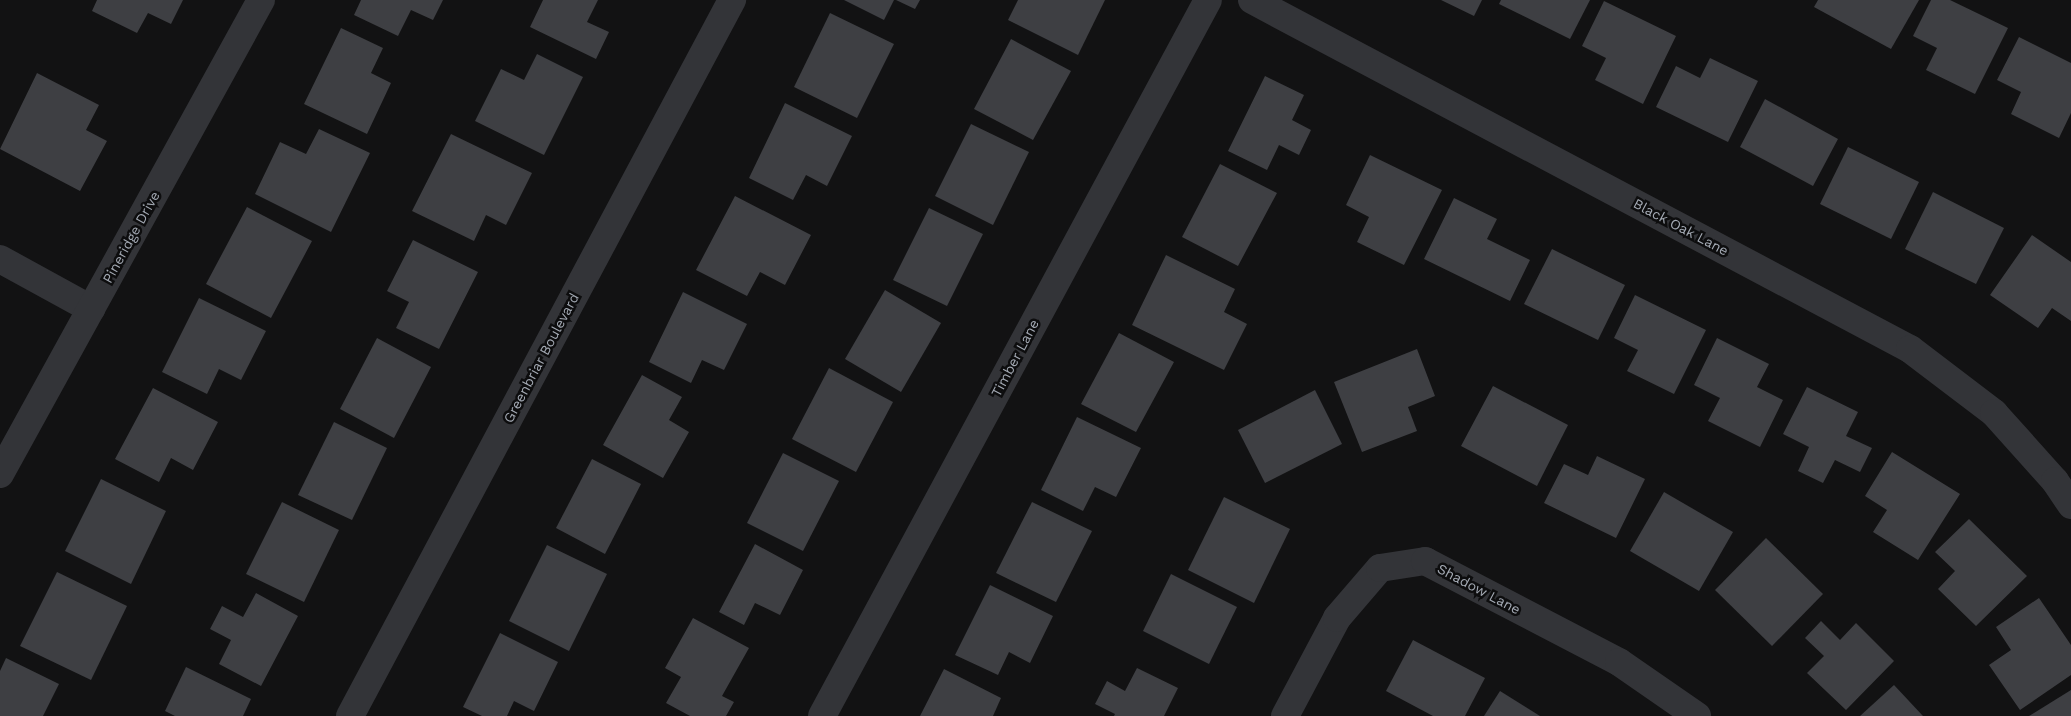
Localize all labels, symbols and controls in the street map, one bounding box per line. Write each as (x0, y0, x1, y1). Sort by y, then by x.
street label: Pineridge Drive (99, 188, 163, 286)
street label: Black Oak Lane (1630, 195, 1732, 259)
street label: Greenbriar Boulevard (500, 290, 582, 426)
street label: Timber Lane (987, 316, 1043, 400)
street label: Shadow Lane (1434, 560, 1524, 618)

